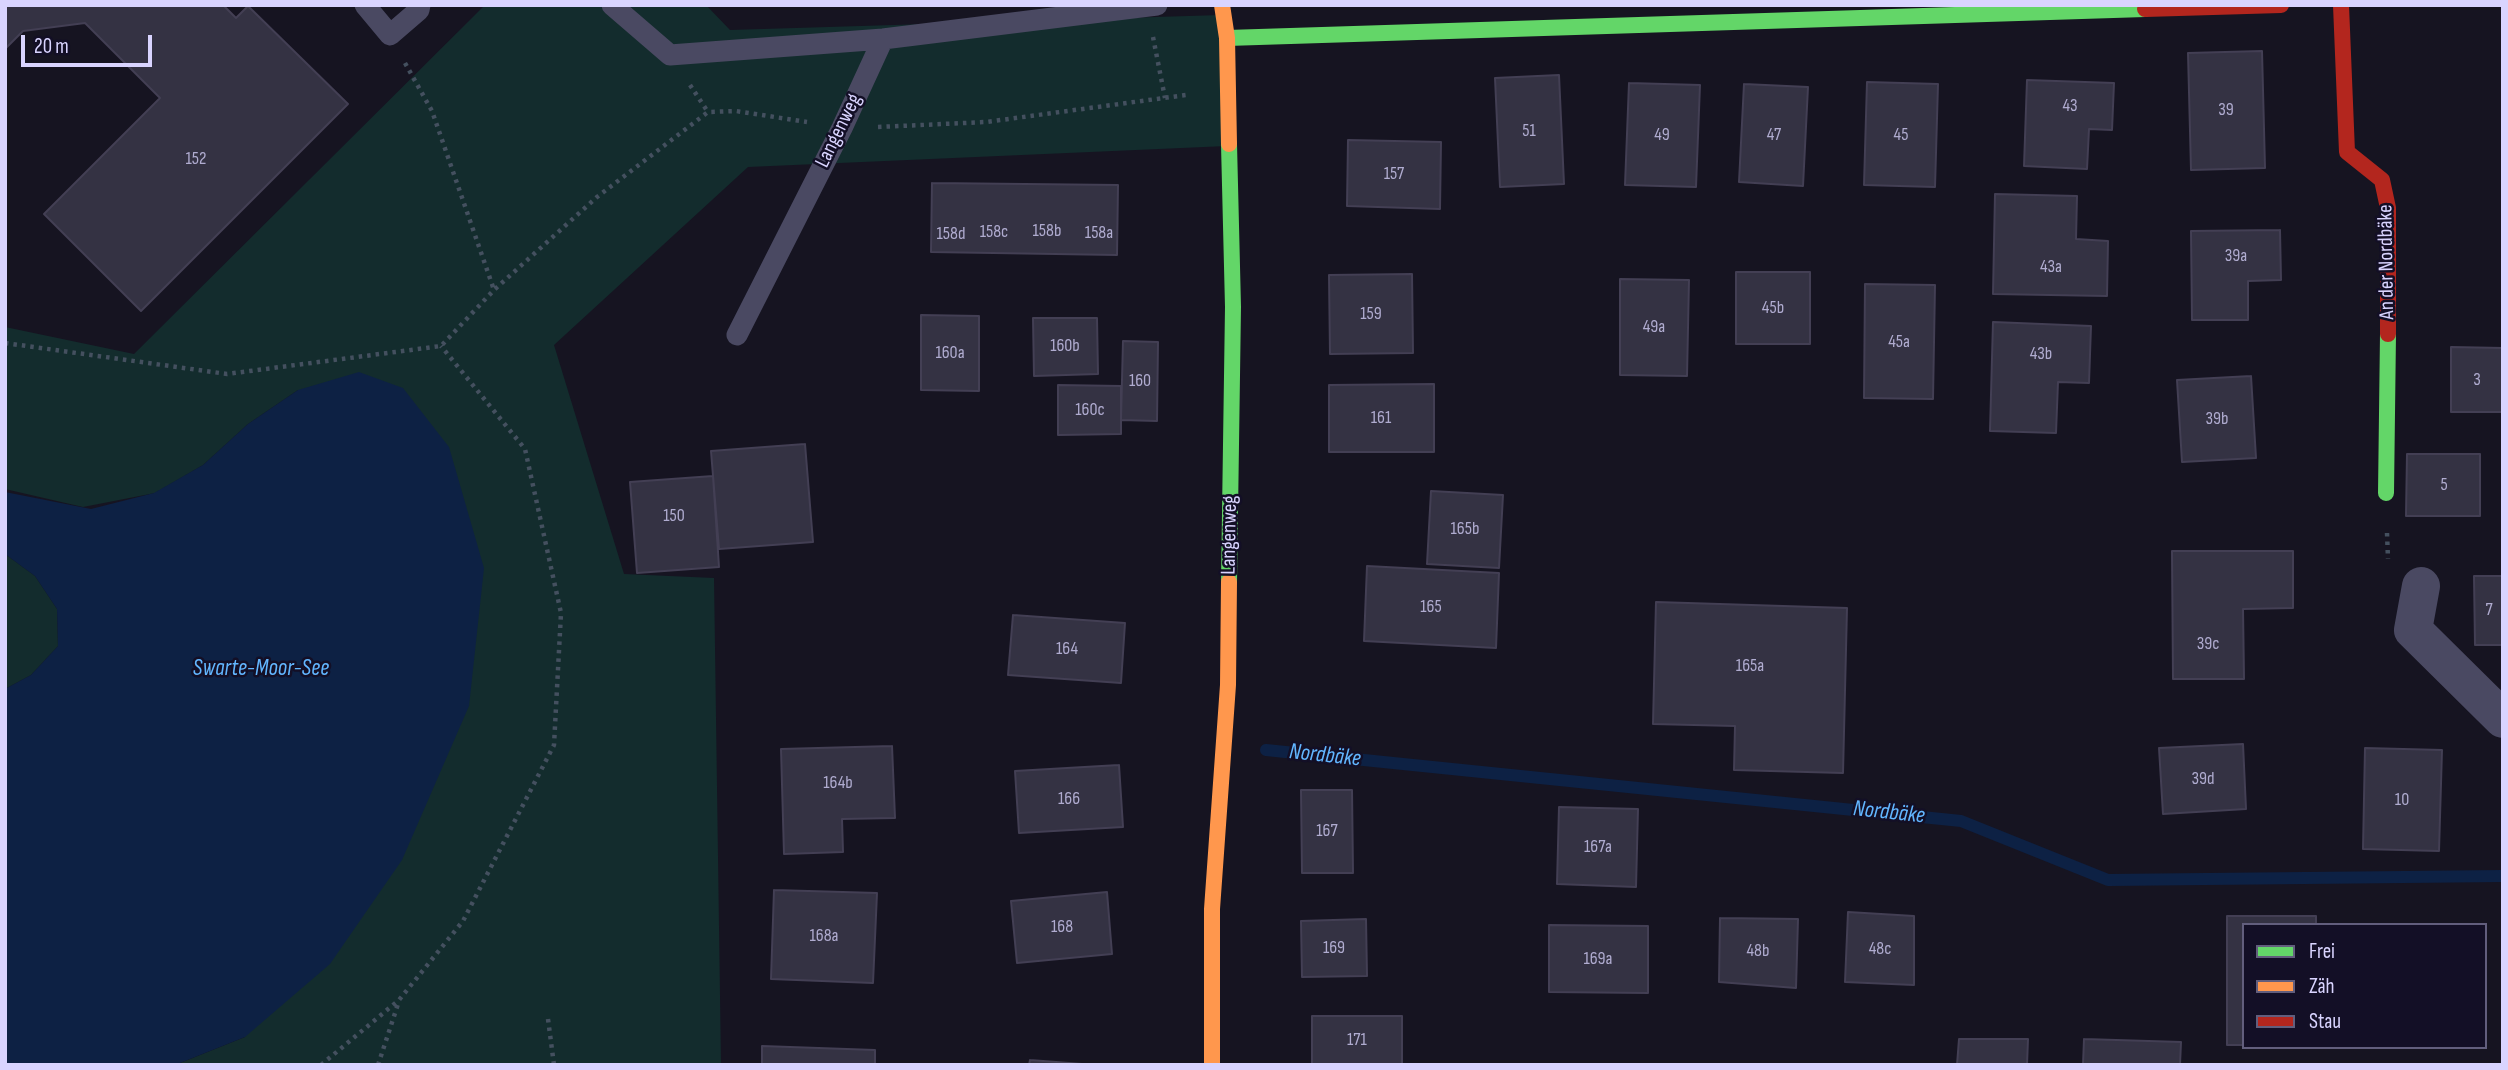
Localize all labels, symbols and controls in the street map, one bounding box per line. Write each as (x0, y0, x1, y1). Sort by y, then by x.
scale bar (24, 21, 156, 65)
text: 20 m (34, 34, 69, 59)
street label: Langenweg (810, 90, 868, 172)
house number: 43 (2062, 95, 2078, 117)
house number: 39 (2218, 99, 2234, 121)
house number: 51 (1522, 120, 1536, 142)
house number: 49 (1654, 124, 1670, 146)
house number: 47 (1767, 124, 1781, 146)
house number: 45 (1894, 124, 1908, 146)
house number: 152 (186, 148, 206, 170)
house number: 157 (1384, 163, 1404, 185)
street label: An der Nordbäke (2373, 204, 2401, 320)
house number: 158b (1033, 220, 1061, 242)
house number: 158c (980, 221, 1008, 243)
house number: 158a (1085, 222, 1113, 244)
house number: 158d (937, 223, 965, 245)
house number: 39a (2225, 245, 2247, 267)
house number: 43a (2040, 256, 2062, 278)
house number: 45b (1762, 297, 1784, 319)
house number: 159 (1360, 303, 1382, 325)
house number: 49a (1643, 316, 1665, 338)
house number: 45a (1888, 331, 1910, 353)
house number: 160b (1050, 335, 1080, 357)
house number: 160a (935, 342, 965, 364)
house number: 43b (2030, 343, 2052, 365)
house number: 3 (2473, 369, 2481, 391)
house number: 160 (1129, 370, 1151, 392)
house number: 160c (1075, 399, 1105, 421)
house number: 161 (1371, 407, 1391, 429)
house number: 39b (2206, 408, 2228, 430)
house number: 5 (2440, 474, 2448, 496)
street label: Langenweg (1217, 495, 1243, 575)
house number: 150 (663, 505, 685, 527)
house number: 165b (1451, 518, 1479, 540)
house number: 165 (1420, 596, 1442, 618)
house number: 7 (2485, 599, 2493, 621)
house number: 39c (2197, 633, 2219, 655)
house number: 164 (1056, 638, 1078, 660)
water label: Swarte-Moor-See (193, 655, 329, 683)
house number: 165a (1736, 655, 1764, 677)
water label: Nordbäke (1288, 739, 1362, 773)
house number: 39d (2191, 768, 2215, 790)
house number: 164b (823, 772, 853, 794)
house number: 166 (1058, 788, 1080, 810)
house number: 10 (2395, 789, 2409, 811)
water label: Nordbäke (1852, 796, 1926, 830)
house number: 167 (1316, 820, 1338, 842)
house number: 167a (1584, 836, 1612, 858)
house number: 168 (1051, 916, 1073, 938)
legend (2242, 923, 2487, 1049)
house number: 168a (810, 925, 838, 947)
house number: 169 (1323, 937, 1345, 959)
house number: 48c (1869, 938, 1891, 960)
text: Frei (2309, 939, 2335, 964)
house number: 48b (1747, 940, 1769, 962)
house number: 169a (1584, 948, 1612, 970)
text: Zäh (2309, 974, 2335, 999)
text: Stau (2309, 1009, 2341, 1034)
house number: 171 (1347, 1029, 1367, 1051)

